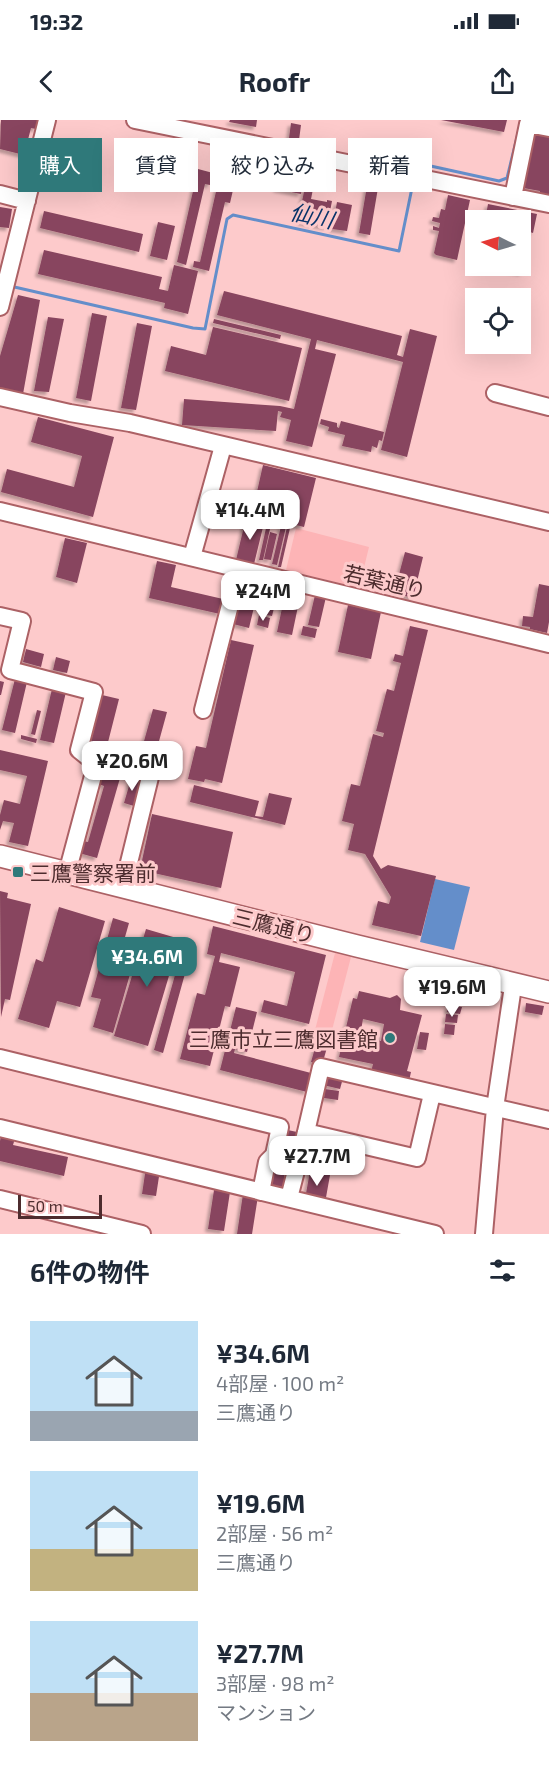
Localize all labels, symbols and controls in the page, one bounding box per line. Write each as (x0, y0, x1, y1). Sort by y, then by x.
text: 19:32 (30, 8, 83, 34)
icon: back (30, 65, 63, 98)
text: Roofr (239, 65, 310, 97)
icon: share (486, 65, 519, 98)
chip: 購入 (18, 138, 102, 192)
chip: 賃貸 (114, 138, 198, 192)
chip: 絞り込み (210, 138, 336, 192)
chip: 新着 (348, 138, 432, 192)
water label: 仙川 (288, 198, 338, 233)
north arrow (465, 210, 531, 276)
map controls (465, 210, 531, 354)
button: locate (465, 288, 531, 354)
pin: ¥14.4M (201, 490, 299, 541)
text: ¥14.4M (215, 497, 285, 521)
street label: 若葉通り (341, 559, 429, 603)
pin: ¥24M (227, 571, 299, 622)
text: ¥24M (235, 578, 291, 602)
pin: ¥20.6M (83, 741, 181, 792)
text: ¥20.6M (96, 748, 168, 772)
place label: 三鷹警察署前 (30, 860, 156, 885)
marker: 三鷹警察署前 (11, 865, 25, 879)
street label: 三鷹通り (230, 903, 318, 947)
pin: ¥34.6M (98, 937, 196, 988)
text: ¥34.6M (111, 944, 183, 968)
pin: ¥19.6M (403, 967, 501, 1018)
text: ¥19.6M (418, 974, 486, 998)
place label: 三鷹市立三鷹図書館 (189, 1026, 378, 1051)
marker: 三鷹市立三鷹図書館 (383, 1031, 397, 1045)
pin: ¥27.7M (268, 1136, 366, 1187)
text: ¥27.7M (283, 1143, 351, 1167)
scale bar (18, 1192, 102, 1220)
text: 50 m (27, 1196, 63, 1215)
icon: filters (486, 1254, 519, 1287)
text: 6件の物件 (30, 1256, 149, 1287)
text: ¥34.6M (216, 1337, 310, 1368)
icon: home (78, 1345, 150, 1417)
text: 4部屋 · 100 m² (216, 1371, 344, 1395)
text: 三鷹通り (216, 1400, 296, 1424)
text: ¥19.6M (216, 1487, 305, 1518)
icon: home (78, 1495, 150, 1567)
text: 2部屋 · 56 m² (216, 1521, 333, 1545)
text: 三鷹通り (216, 1550, 296, 1574)
text: ¥27.7M (216, 1637, 304, 1668)
icon: home (78, 1645, 150, 1717)
text: 3部屋 · 98 m² (216, 1671, 335, 1695)
text: マンション (216, 1700, 316, 1724)

